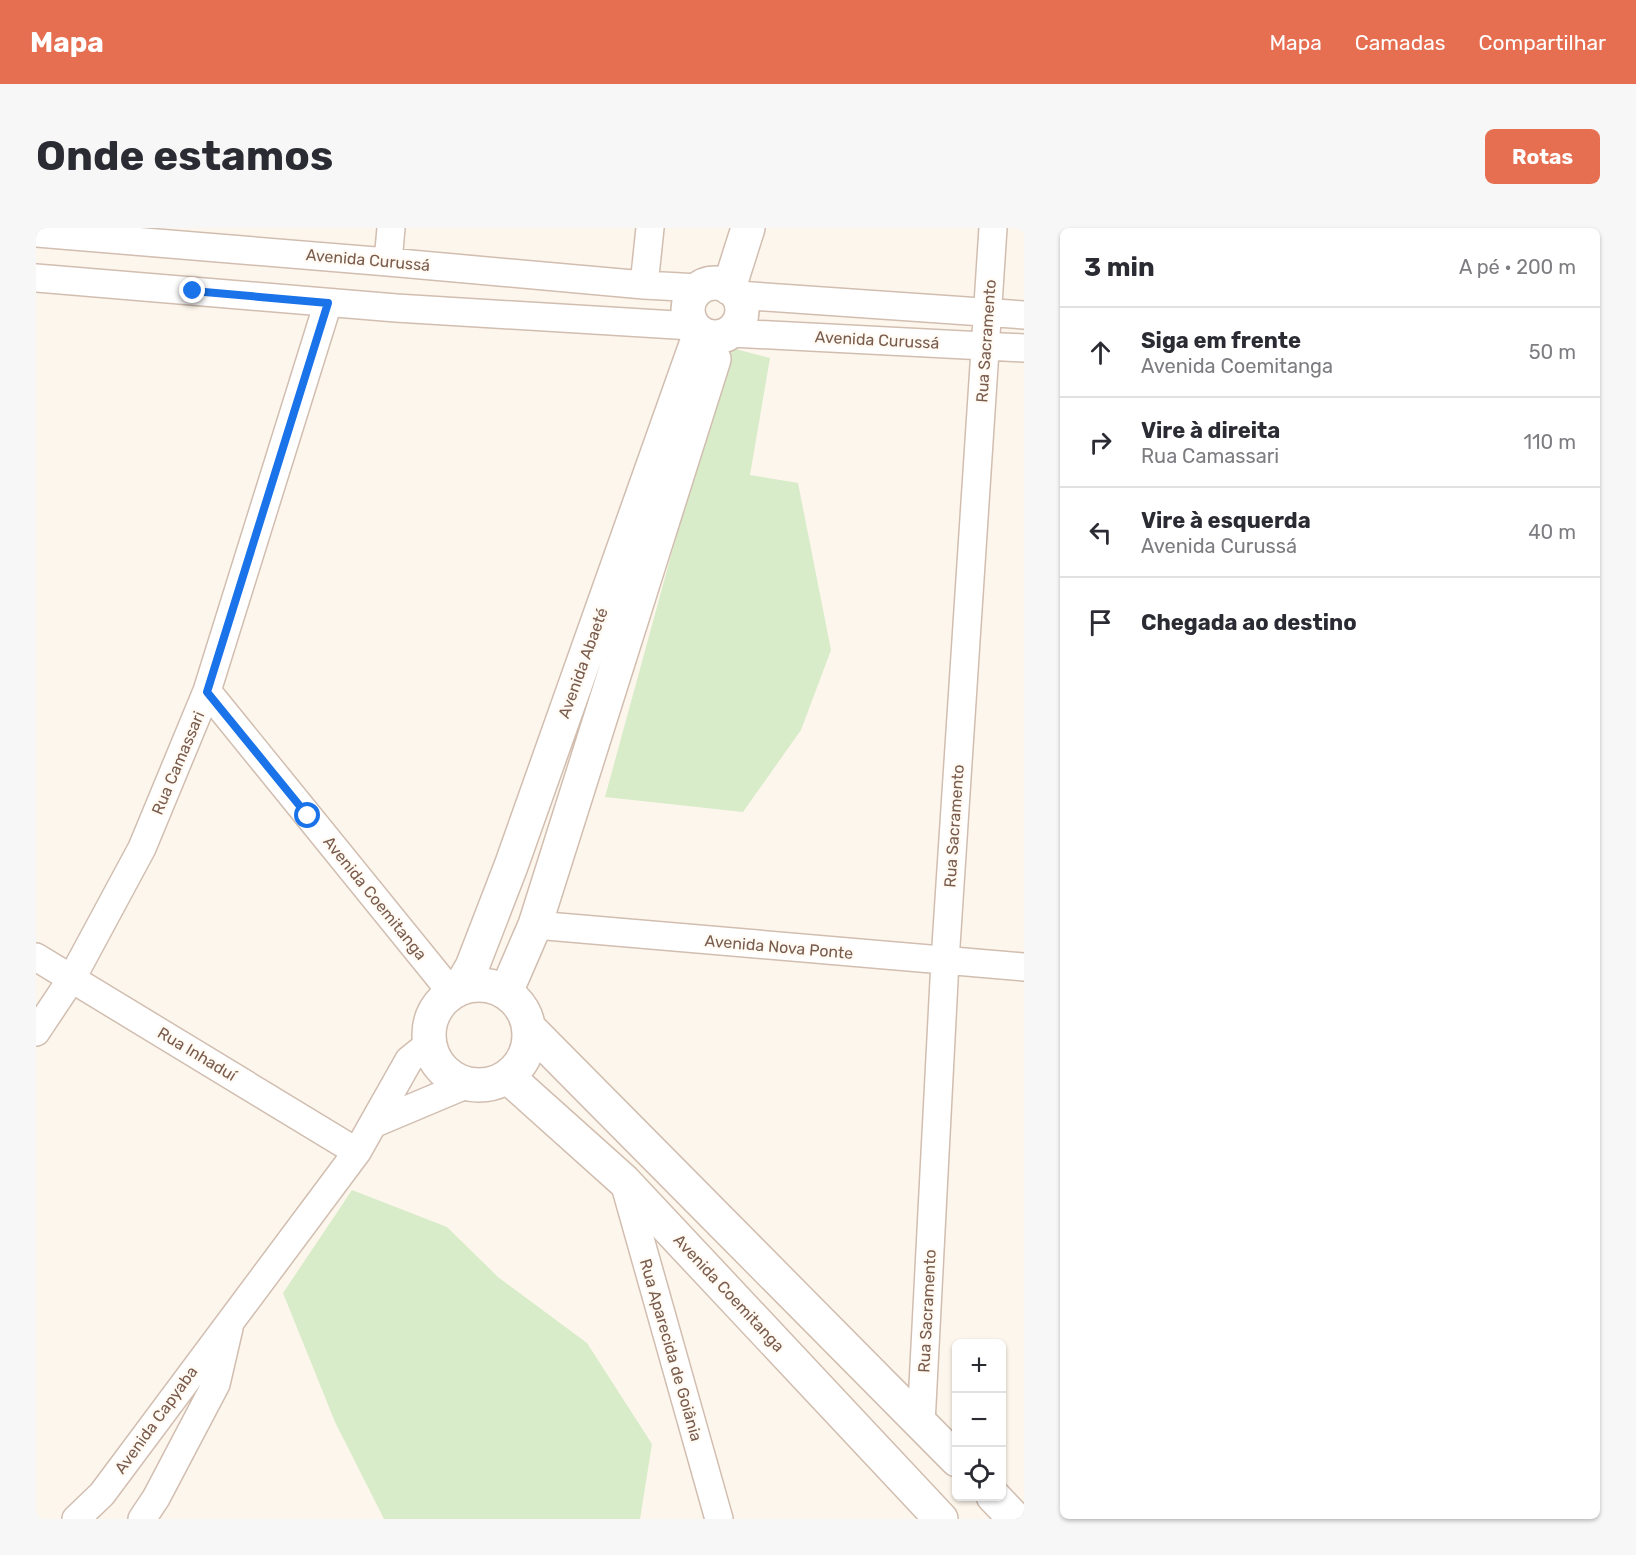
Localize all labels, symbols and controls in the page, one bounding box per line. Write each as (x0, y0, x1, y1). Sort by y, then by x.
text: Mapa (30, 26, 104, 59)
text: Mapa (1269, 30, 1322, 55)
text: Camadas (1355, 30, 1445, 55)
text: Compartilhar (1478, 30, 1606, 55)
button: Rotas (1485, 129, 1600, 184)
text: Onde estamos (36, 131, 333, 181)
street label: Avenida Curussá (305, 245, 431, 275)
text: 3 min (1084, 252, 1155, 283)
text: A pé · 200 m (1459, 255, 1576, 279)
route end (179, 277, 205, 303)
street label: Rua Sacramento (972, 279, 1000, 403)
street label: Avenida Curussá (814, 327, 940, 353)
text: Siga em frente (1141, 327, 1301, 354)
icon: ahead (1084, 336, 1117, 369)
text: 50 m (1529, 340, 1576, 364)
text: Avenida Coemitanga (1141, 354, 1333, 378)
text: Vire à direita (1141, 417, 1280, 444)
icon: right (1084, 426, 1117, 459)
text: 110 m (1524, 430, 1576, 454)
text: Rua Camassari (1141, 444, 1279, 468)
text: Vire à esquerda (1141, 507, 1311, 534)
icon: left (1084, 516, 1117, 549)
text: 40 m (1528, 520, 1576, 544)
text: Avenida Curussá (1141, 534, 1297, 558)
street label: Avenida Abaeté (554, 605, 612, 721)
icon: arrive (1084, 606, 1117, 639)
text: Chegada ao destino (1141, 609, 1357, 636)
street label: Rua Camassari (148, 708, 208, 818)
street label: Rua Sacramento (940, 764, 968, 888)
route start (294, 802, 320, 828)
street label: Avenida Coemitanga (319, 832, 431, 964)
street label: Avenida Nova Ponte (704, 931, 854, 963)
street label: Rua Inhaduí (154, 1023, 241, 1086)
street label: Avenida Coemitanga (670, 1230, 788, 1356)
street label: Rua Sacramento (914, 1249, 940, 1373)
street label: Rua Aparecida de Goiânia (636, 1257, 706, 1443)
map controls (952, 1339, 1006, 1501)
button: + (952, 1339, 1006, 1393)
street label: Avenida Capyaba (111, 1363, 201, 1477)
button: − (952, 1393, 1006, 1447)
button: locate (952, 1447, 1006, 1501)

